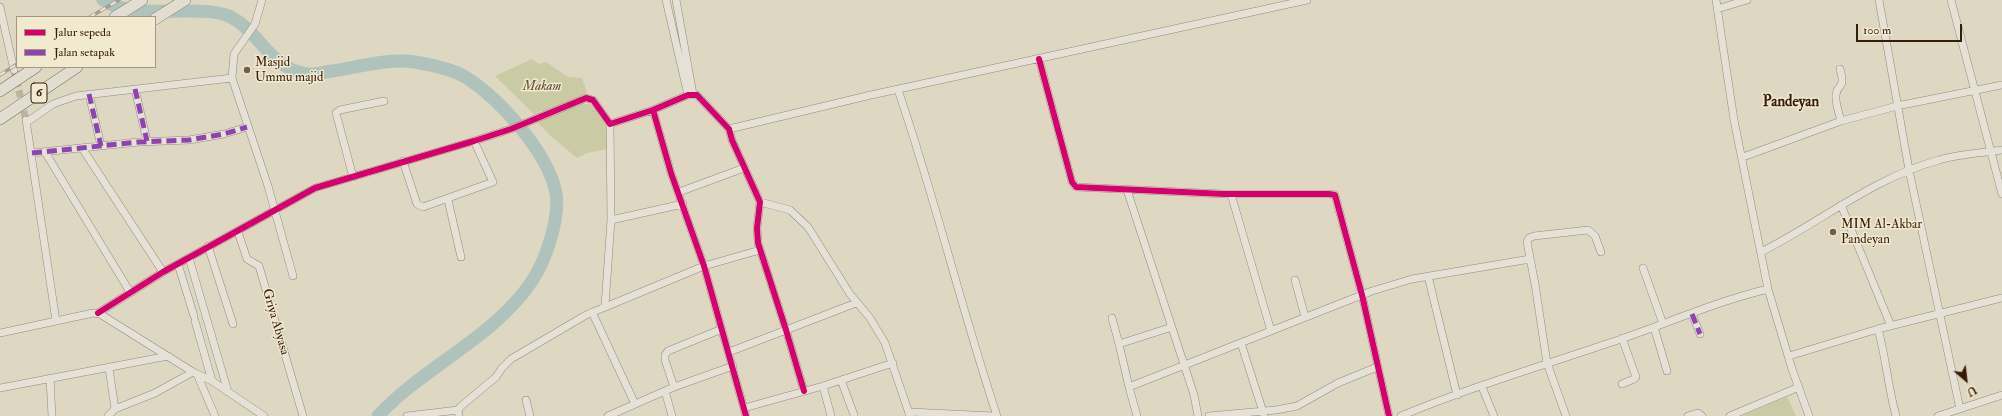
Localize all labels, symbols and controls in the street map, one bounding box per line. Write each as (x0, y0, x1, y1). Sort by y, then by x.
legend (16, 16, 156, 68)
scale bar (1858, 16, 1964, 42)
text: 100 m (1863, 23, 1891, 38)
text: Jalur sepeda (54, 25, 111, 40)
text: Jalan setapak (54, 45, 115, 60)
place label: Masjid Ummu majid (255, 55, 323, 86)
marker: Masjid Ummu majid (242, 65, 252, 75)
park label: Makam (523, 79, 561, 95)
road number: 6 (31, 83, 47, 103)
district label: Pandeyan (1763, 94, 1819, 112)
place label: MIM Al-Akbar Pandeyan (1841, 217, 1922, 248)
marker: MIM Al-Akbar Pandeyan (1828, 227, 1838, 237)
street label: Griya Abyasa (258, 287, 292, 357)
north arrow (1946, 360, 1986, 400)
text: U (1965, 383, 1979, 399)

